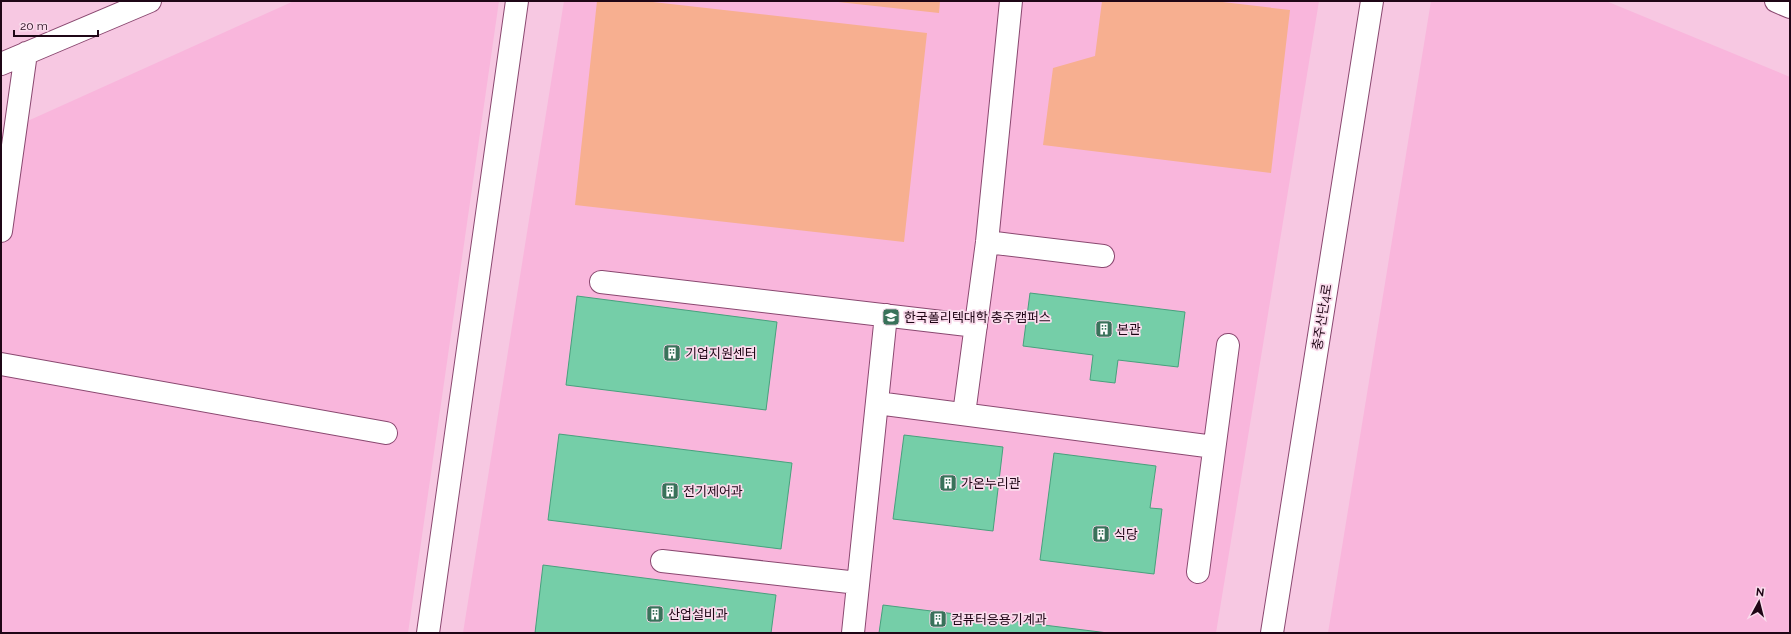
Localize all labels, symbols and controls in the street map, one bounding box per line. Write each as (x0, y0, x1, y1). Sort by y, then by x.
scale bar (14, 12, 98, 38)
text: 20 m (20, 19, 48, 33)
street label: 충주산단4로 (1309, 283, 1335, 351)
school or university icon: 한국폴리텍대학 충주캠퍼스 (881, 307, 901, 327)
place label: 한국폴리텍대학 충주캠퍼스 (904, 310, 1051, 325)
building icon: 본관 (1094, 319, 1114, 339)
place label: 본관 (1117, 322, 1141, 337)
building icon: 기업지원센터 (662, 343, 682, 363)
place label: 기업지원센터 (685, 346, 757, 361)
building icon: 가온누리관 (938, 473, 958, 493)
place label: 가온누리관 (961, 476, 1021, 491)
building icon: 전기제어과 (660, 481, 680, 501)
place label: 전기제어과 (683, 484, 743, 499)
building icon: 식당 (1091, 524, 1111, 544)
place label: 식당 (1114, 527, 1138, 542)
north arrow (1739, 582, 1779, 622)
text: N (1755, 586, 1765, 600)
building icon: 산업설비과 (645, 604, 665, 624)
place label: 산업설비과 (668, 607, 728, 622)
building icon: 컴퓨터응용기계과 (928, 609, 948, 629)
place label: 컴퓨터응용기계과 (951, 612, 1047, 627)

